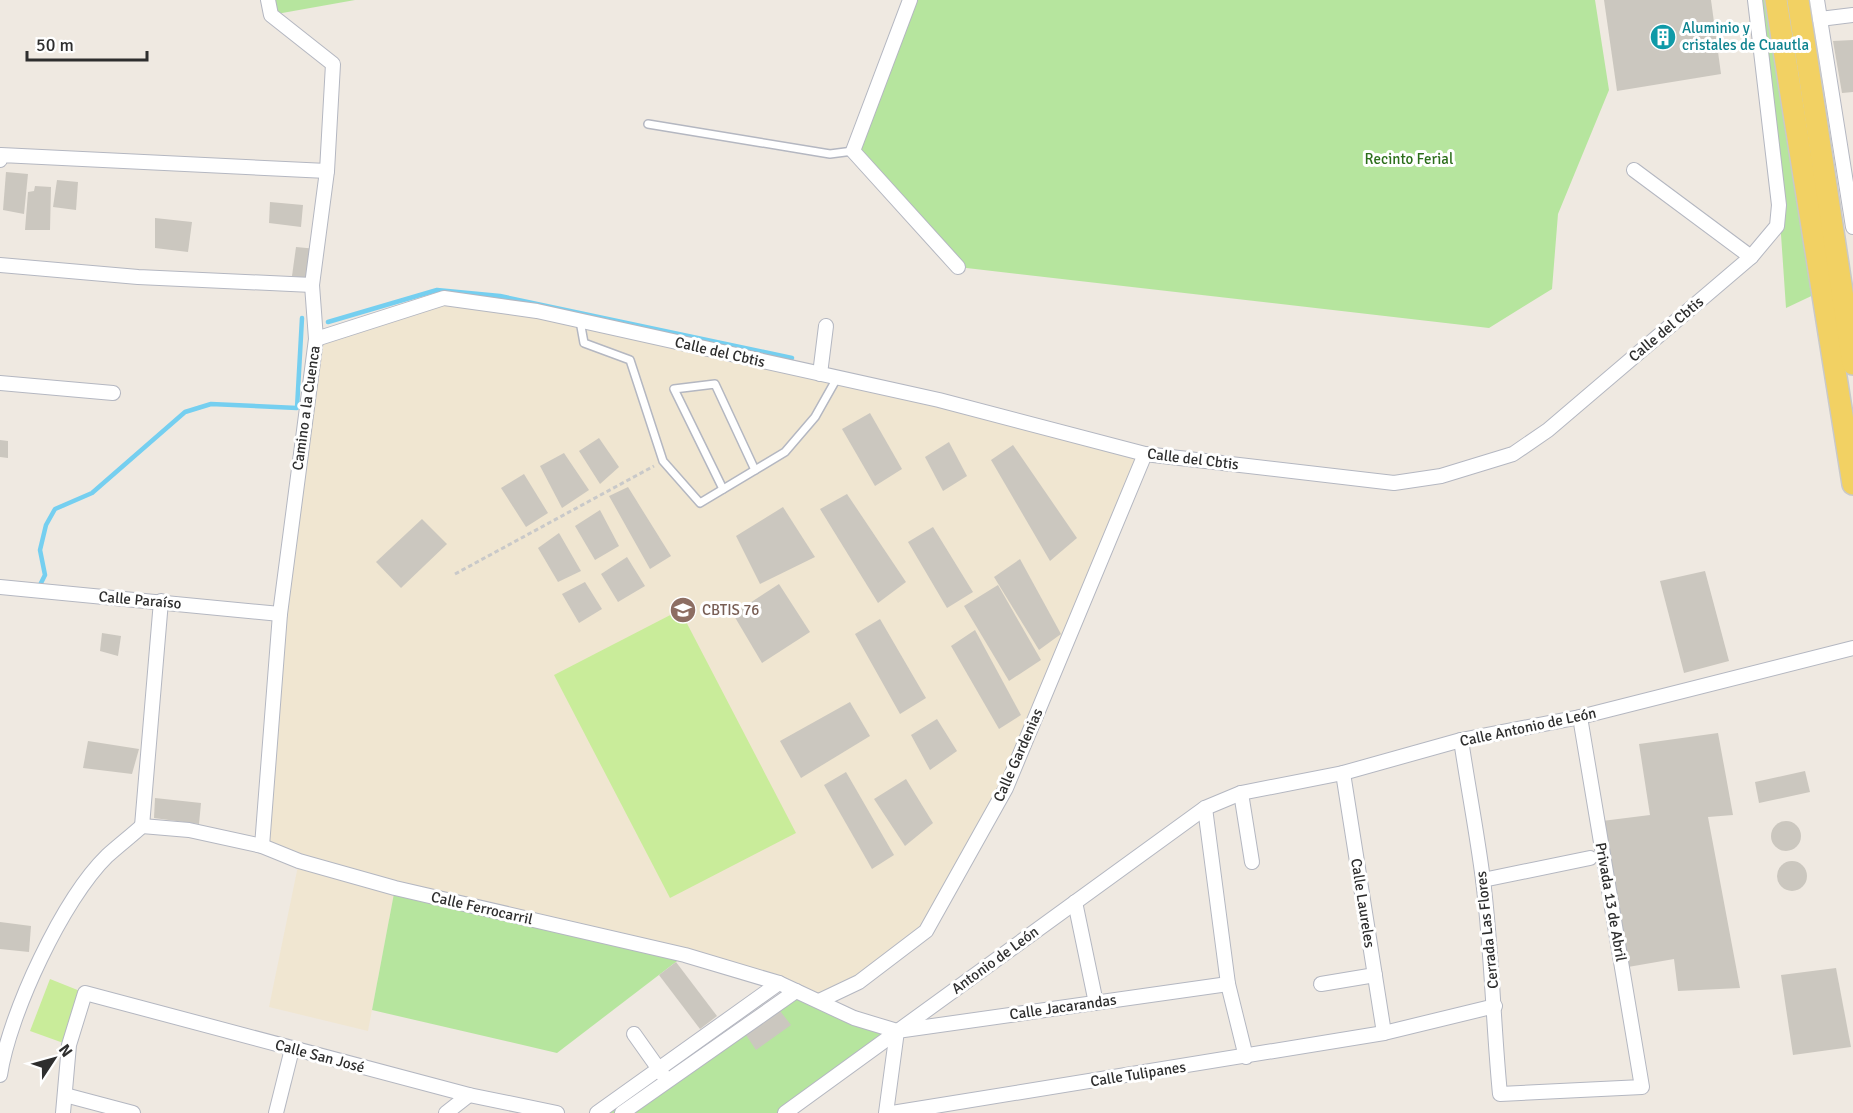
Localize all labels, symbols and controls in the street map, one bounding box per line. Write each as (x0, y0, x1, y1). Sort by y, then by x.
place label: Aluminio y cristales de Cuautla (1682, 19, 1809, 54)
building icon: Aluminio y cristales de Cuautla (1648, 22, 1678, 52)
scale bar (27, 24, 147, 62)
text: 50 m (36, 34, 74, 56)
park label: Recinto Ferial (1365, 150, 1453, 168)
street label: Calle del Cbtis (1625, 292, 1707, 365)
street label: Calle del Cbtis (673, 333, 767, 371)
street label: Camino a la Cuenca (288, 345, 324, 471)
street label: Calle del Cbtis (1146, 444, 1240, 474)
street label: Calle Paraíso (98, 587, 182, 613)
school or university icon: CBTIS 76 (668, 595, 698, 625)
place label: CBTIS 76 (702, 601, 759, 619)
street label: Calle Antonio de León (1458, 704, 1598, 750)
street label: Calle Gardenias (989, 705, 1047, 805)
street label: Privada 13 de Abril (1592, 841, 1630, 963)
street label: Calle Laureles (1347, 857, 1379, 949)
street label: Cerrada Las Flores (1472, 870, 1502, 990)
street label: Calle Ferrocarril (429, 888, 535, 928)
street label: Antonio de León (948, 922, 1042, 998)
street label: Calle Jacarandas (1008, 991, 1118, 1023)
north arrow (24, 1029, 84, 1089)
street label: Calle San José (273, 1035, 367, 1077)
text: N (54, 1040, 77, 1061)
street label: Calle Tulipanes (1089, 1058, 1187, 1090)

